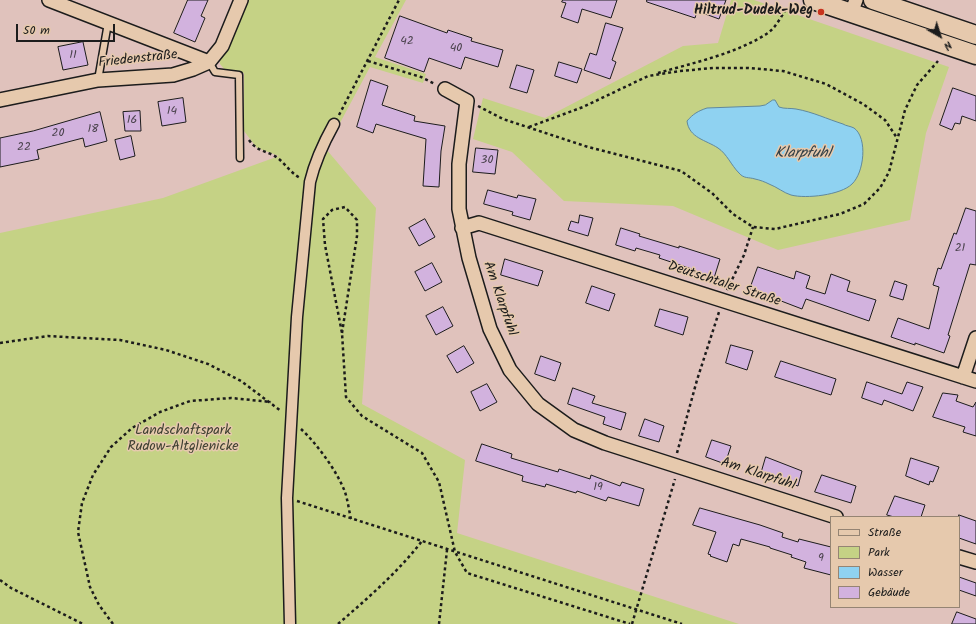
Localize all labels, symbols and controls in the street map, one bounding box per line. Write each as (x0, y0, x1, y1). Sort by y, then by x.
place label: Hiltrud-Dudek-Weg (694, 4, 813, 20)
marker: Hiltrud-Dudek-Weg (816, 7, 826, 17)
scale bar (18, 16, 117, 42)
north arrow (920, 16, 960, 56)
text: 50 m (23, 21, 50, 40)
house number: 42 (400, 35, 414, 49)
text: N (939, 36, 956, 55)
house number: 40 (450, 42, 462, 56)
street label: Friedenstraße (98, 47, 178, 73)
house number: 11 (69, 49, 77, 63)
house number: 14 (167, 105, 177, 119)
house number: 16 (127, 114, 137, 128)
house number: 18 (88, 123, 98, 137)
house number: 20 (52, 127, 64, 141)
house number: 22 (17, 141, 31, 155)
water label: Klarpfuhl (775, 145, 831, 163)
house number: 30 (481, 154, 493, 168)
house number: 21 (955, 242, 965, 256)
street label: Am Klarpfuhl (478, 259, 520, 339)
street label: Deutschtaler Straße (665, 259, 783, 311)
park label: Landschaftspark Rudow-Altglienicke (127, 424, 239, 456)
street label: Am Klarpfuhl (718, 455, 798, 495)
house number: 19 (593, 481, 603, 495)
legend (830, 516, 960, 608)
text: Straße (868, 523, 901, 542)
text: Park (868, 543, 890, 562)
house number: 9 (818, 552, 824, 566)
text: Wasser (868, 563, 903, 582)
text: Gebäude (868, 583, 910, 602)

